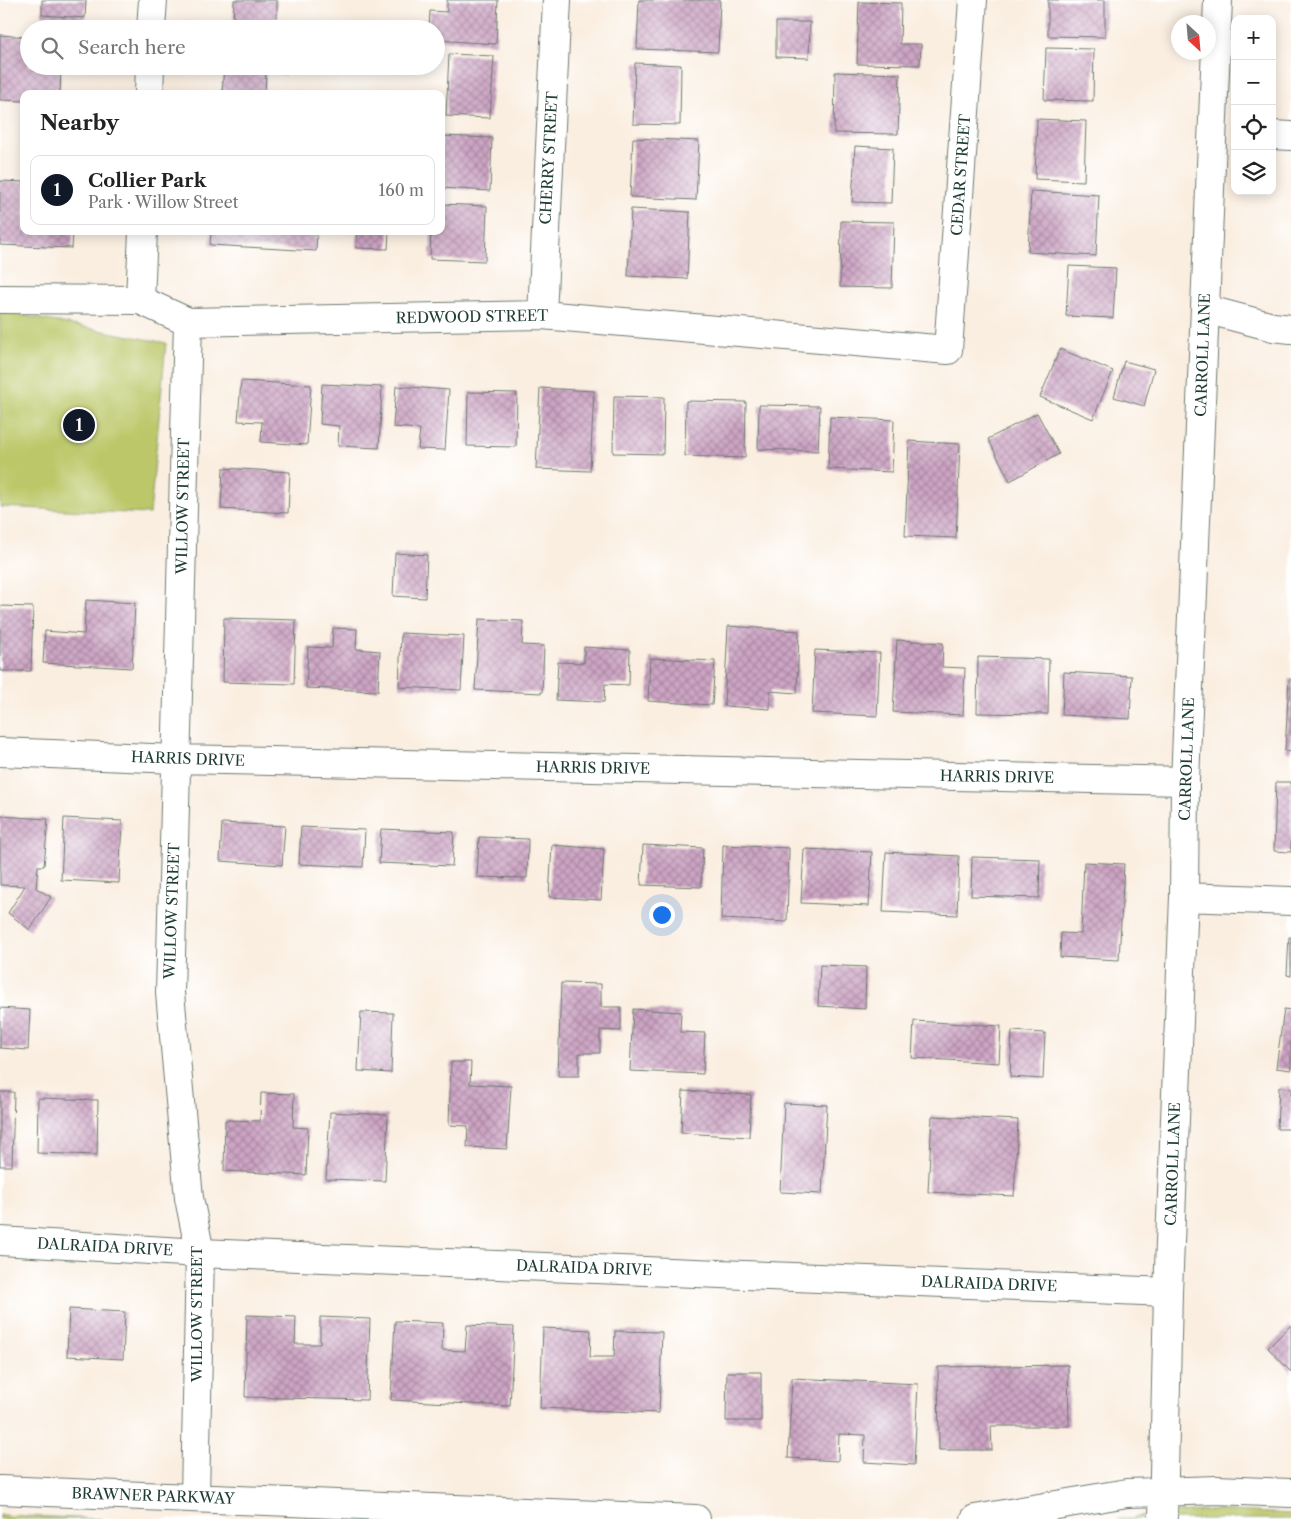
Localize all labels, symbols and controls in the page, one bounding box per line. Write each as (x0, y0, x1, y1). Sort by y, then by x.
north arrow (1171, 15, 1216, 60)
map controls (1231, 15, 1276, 195)
button: + (1231, 15, 1276, 60)
search box (20, 20, 445, 75)
icon: search (38, 34, 66, 62)
text: Search here (78, 36, 186, 59)
button: − (1231, 60, 1276, 105)
street label: CHERRY STREET (536, 90, 562, 225)
button: locate (1231, 105, 1276, 150)
text: Nearby (40, 110, 119, 135)
street label: CEDAR STREET (947, 113, 974, 237)
button: layers (1231, 150, 1276, 195)
text: Collier Park (88, 169, 206, 192)
text: 1 (53, 180, 61, 200)
text: 160 m (379, 180, 424, 200)
text: Park · Willow Street (88, 192, 238, 212)
street label: CARROLL LANE (1191, 293, 1214, 417)
street label: REDWOOD STREET (395, 306, 549, 327)
pin: 1 (63, 406, 95, 444)
street label: WILLOW STREET (172, 437, 193, 575)
street label: CARROLL LANE (1175, 697, 1198, 821)
street label: HARRIS DRIVE (131, 747, 245, 770)
street label: HARRIS DRIVE (536, 757, 650, 778)
street label: HARRIS DRIVE (940, 766, 1054, 787)
street label: WILLOW STREET (160, 842, 183, 981)
your location (649, 902, 675, 928)
street label: CARROLL LANE (1161, 1102, 1184, 1226)
street label: DALRAIDA DRIVE (36, 1233, 174, 1260)
street label: WILLOW STREET (187, 1245, 206, 1383)
street label: DALRAIDA DRIVE (516, 1256, 652, 1279)
street label: DALRAIDA DRIVE (921, 1272, 1057, 1295)
street label: BRAWNER PARKWAY (71, 1483, 235, 1508)

